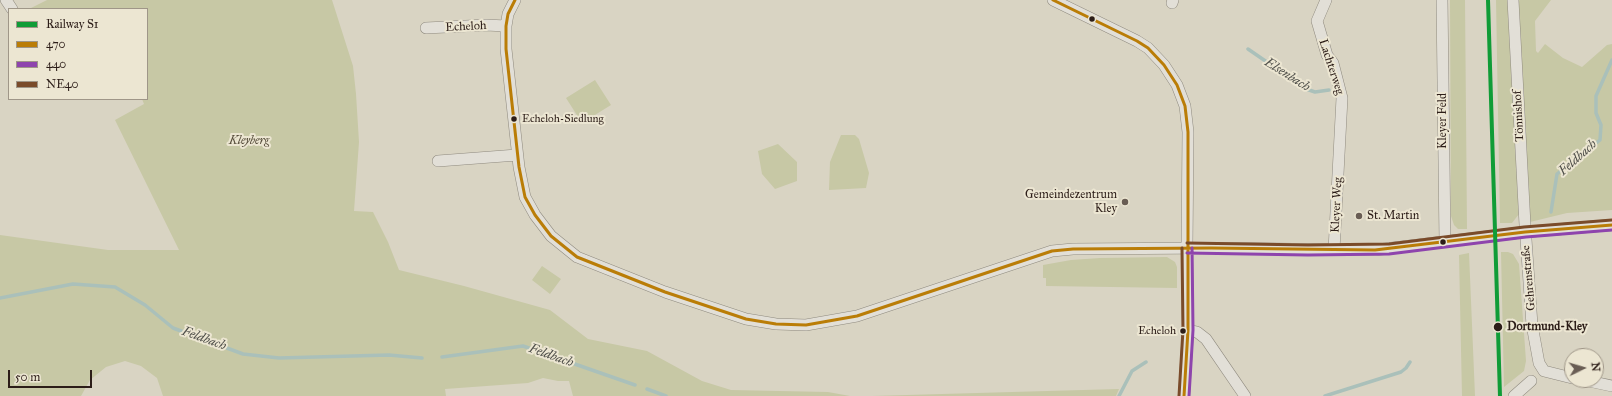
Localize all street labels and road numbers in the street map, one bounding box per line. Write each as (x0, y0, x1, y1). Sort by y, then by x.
street label: Echeloh (445, 19, 487, 35)
street label: Lachterweg (1315, 37, 1347, 97)
street label: Tönnishof (1510, 90, 1528, 142)
street label: Kleyer Feld (1436, 93, 1450, 149)
street label: Kleyer Weg (1328, 177, 1346, 233)
street label: Gehrenstraße (1519, 245, 1539, 311)

